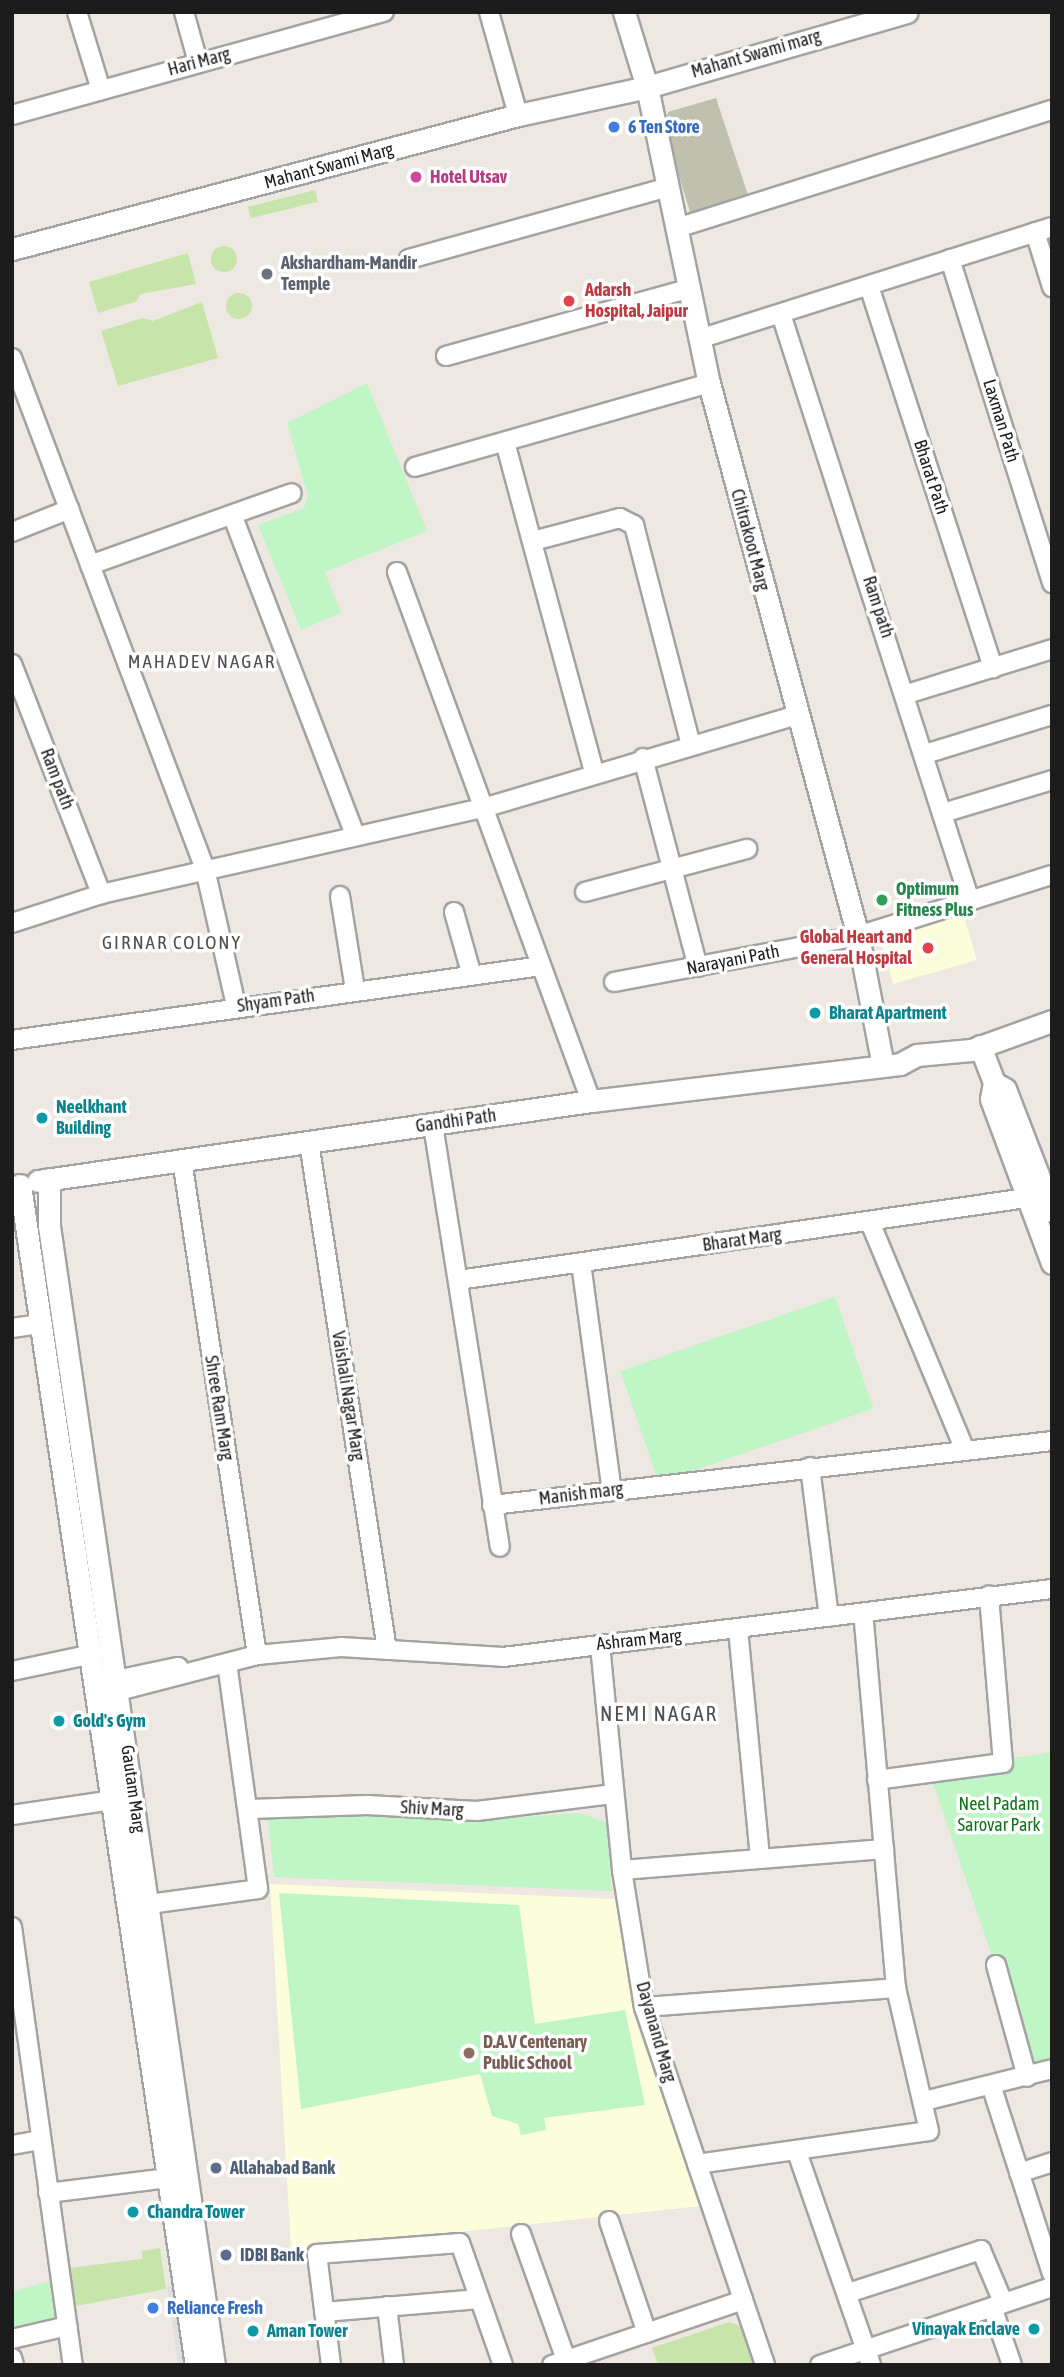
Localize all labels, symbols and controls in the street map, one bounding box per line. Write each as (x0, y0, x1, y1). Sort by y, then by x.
street label: Mahant Swami marg (689, 25, 823, 83)
street label: Hari Marg (165, 43, 233, 81)
place label: 6 Ten Store (628, 116, 700, 138)
marker: 6 Ten Store (606, 119, 622, 135)
street label: Mahant Swami Marg (262, 138, 396, 194)
place label: Hotel Utsav (430, 166, 507, 188)
marker: Hotel Utsav (408, 169, 424, 185)
place label: Akshardham-Mandir Temple (281, 253, 417, 296)
marker: Akshardham-Mandir Temple (259, 266, 275, 282)
place label: Adarsh Hospital, Jaipur (585, 280, 688, 322)
marker: Adarsh Hospital, Jaipur (559, 291, 579, 311)
street label: Laxman Path (978, 377, 1024, 465)
street label: Bharat Path (909, 437, 953, 517)
street label: Chitrakoot Marg (726, 487, 774, 593)
street label: Ram path (858, 573, 898, 641)
district label: MAHADEV NAGAR (129, 651, 275, 673)
street label: Ram path (36, 745, 78, 813)
place label: Optimum Fitness Plus (896, 879, 973, 922)
marker: Optimum Fitness Plus (874, 892, 890, 908)
place label: Global Heart and General Hospital (800, 927, 912, 970)
district label: GIRNAR COLONY (104, 932, 240, 954)
marker: Global Heart and General Hospital (918, 938, 938, 958)
street label: Narayani Path (685, 940, 781, 980)
street label: Shyam Path (236, 985, 316, 1017)
place label: Bharat Apartment (829, 1002, 947, 1024)
marker: Bharat Apartment (807, 1005, 823, 1021)
place label: Neelkhant Building (56, 1097, 127, 1140)
street label: Gandhi Path (414, 1105, 498, 1137)
marker: Neelkhant Building (34, 1110, 50, 1126)
street label: Bharat Marg (701, 1224, 783, 1256)
street label: Vaishali Nagar Marg (327, 1330, 369, 1462)
street label: Shree Ram Marg (200, 1354, 238, 1462)
street label: Manish marg (538, 1478, 624, 1510)
street label: Ashram Marg (595, 1625, 683, 1655)
district label: NEMI NAGAR (601, 1700, 717, 1726)
place label: Gold's Gym (73, 1710, 146, 1732)
marker: Gold's Gym (51, 1713, 67, 1729)
street label: Gautam Marg (116, 1744, 150, 1834)
park label: Neel Padam Sarovar Park (958, 1794, 1040, 1836)
street label: Shiv Marg (400, 1797, 464, 1821)
street label: Dayanand Marg (631, 1979, 681, 2085)
place label: D.A.V Centenary Public School (483, 2032, 587, 2074)
marker: D.A.V Centenary Public School (461, 2045, 477, 2061)
place label: Allahabad Bank (230, 2157, 335, 2179)
marker: Allahabad Bank (208, 2160, 224, 2176)
place label: Chandra Tower (147, 2201, 244, 2223)
marker: Chandra Tower (125, 2204, 141, 2220)
place label: IDBI Bank (240, 2244, 304, 2266)
marker: IDBI Bank (218, 2247, 234, 2263)
place label: Reliance Fresh (167, 2297, 263, 2319)
marker: Reliance Fresh (145, 2300, 161, 2316)
place label: Vinayak Enclave (912, 2318, 1020, 2340)
place label: Aman Tower (267, 2320, 347, 2342)
marker: Vinayak Enclave (1026, 2321, 1042, 2337)
marker: Aman Tower (245, 2323, 261, 2339)

